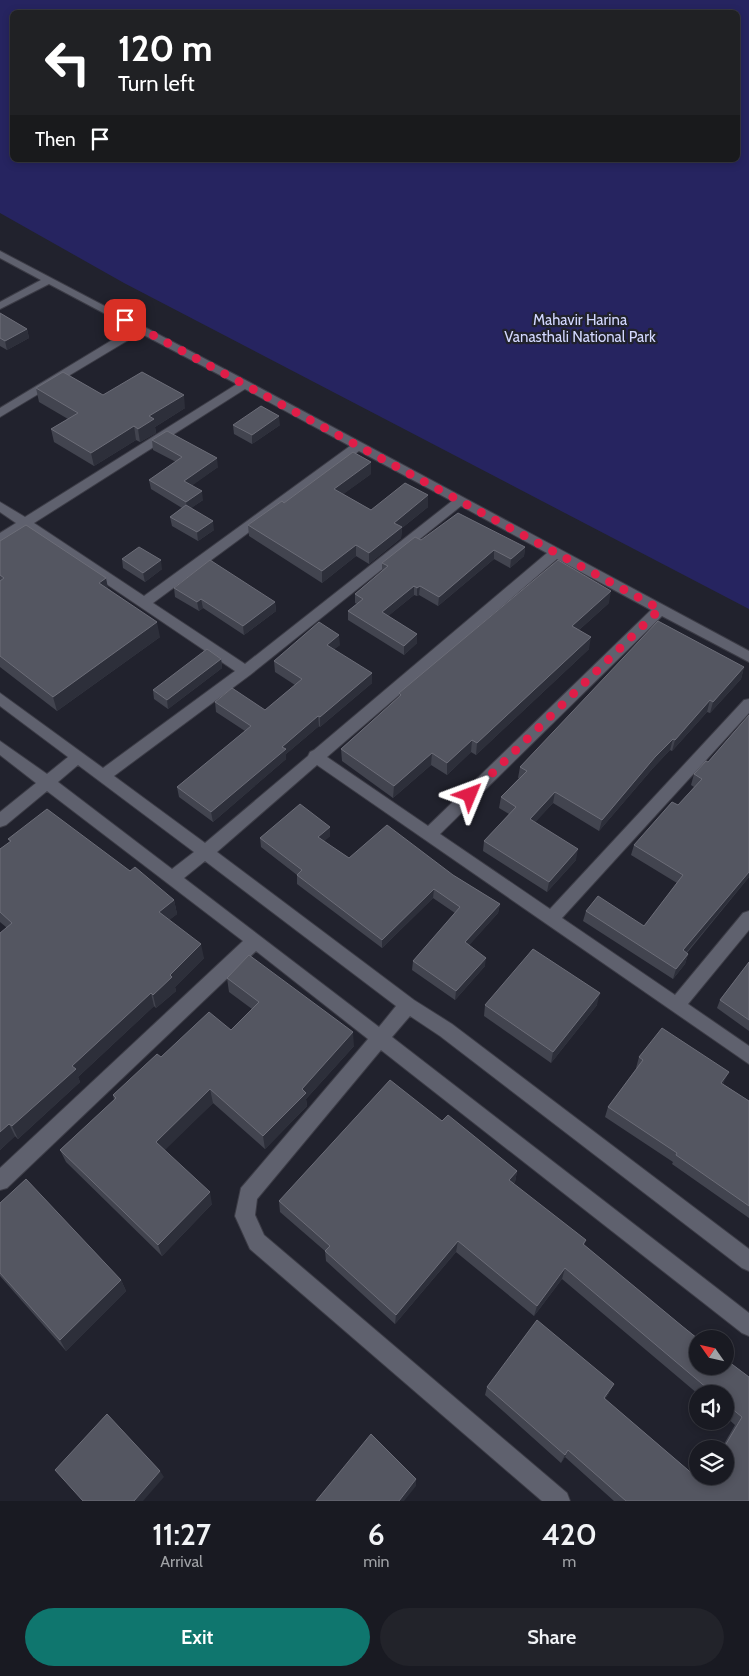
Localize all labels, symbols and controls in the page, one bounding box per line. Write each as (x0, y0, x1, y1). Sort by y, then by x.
text: 120 m (118, 27, 212, 70)
icon: left (35, 30, 100, 95)
text: Turn left (118, 70, 195, 97)
icon: arrive (86, 125, 114, 153)
text: Then (35, 128, 76, 151)
pin (104, 299, 146, 341)
icon: arrive (111, 306, 139, 334)
park label: Mahavir Harina Vanasthali National Park (504, 311, 656, 346)
position arrow (443, 768, 495, 820)
north arrow (689, 1330, 734, 1375)
map controls (689, 1330, 734, 1485)
button: sound (689, 1385, 734, 1430)
button: layers (689, 1440, 734, 1485)
text: 11:27 (152, 1516, 211, 1553)
text: 6 (368, 1516, 385, 1553)
text: 420 (542, 1516, 597, 1553)
text: Arrival (160, 1552, 203, 1571)
text: min (363, 1552, 390, 1571)
text: m (562, 1552, 576, 1571)
button: Exit (25, 1608, 370, 1666)
button: Share (380, 1608, 724, 1666)

